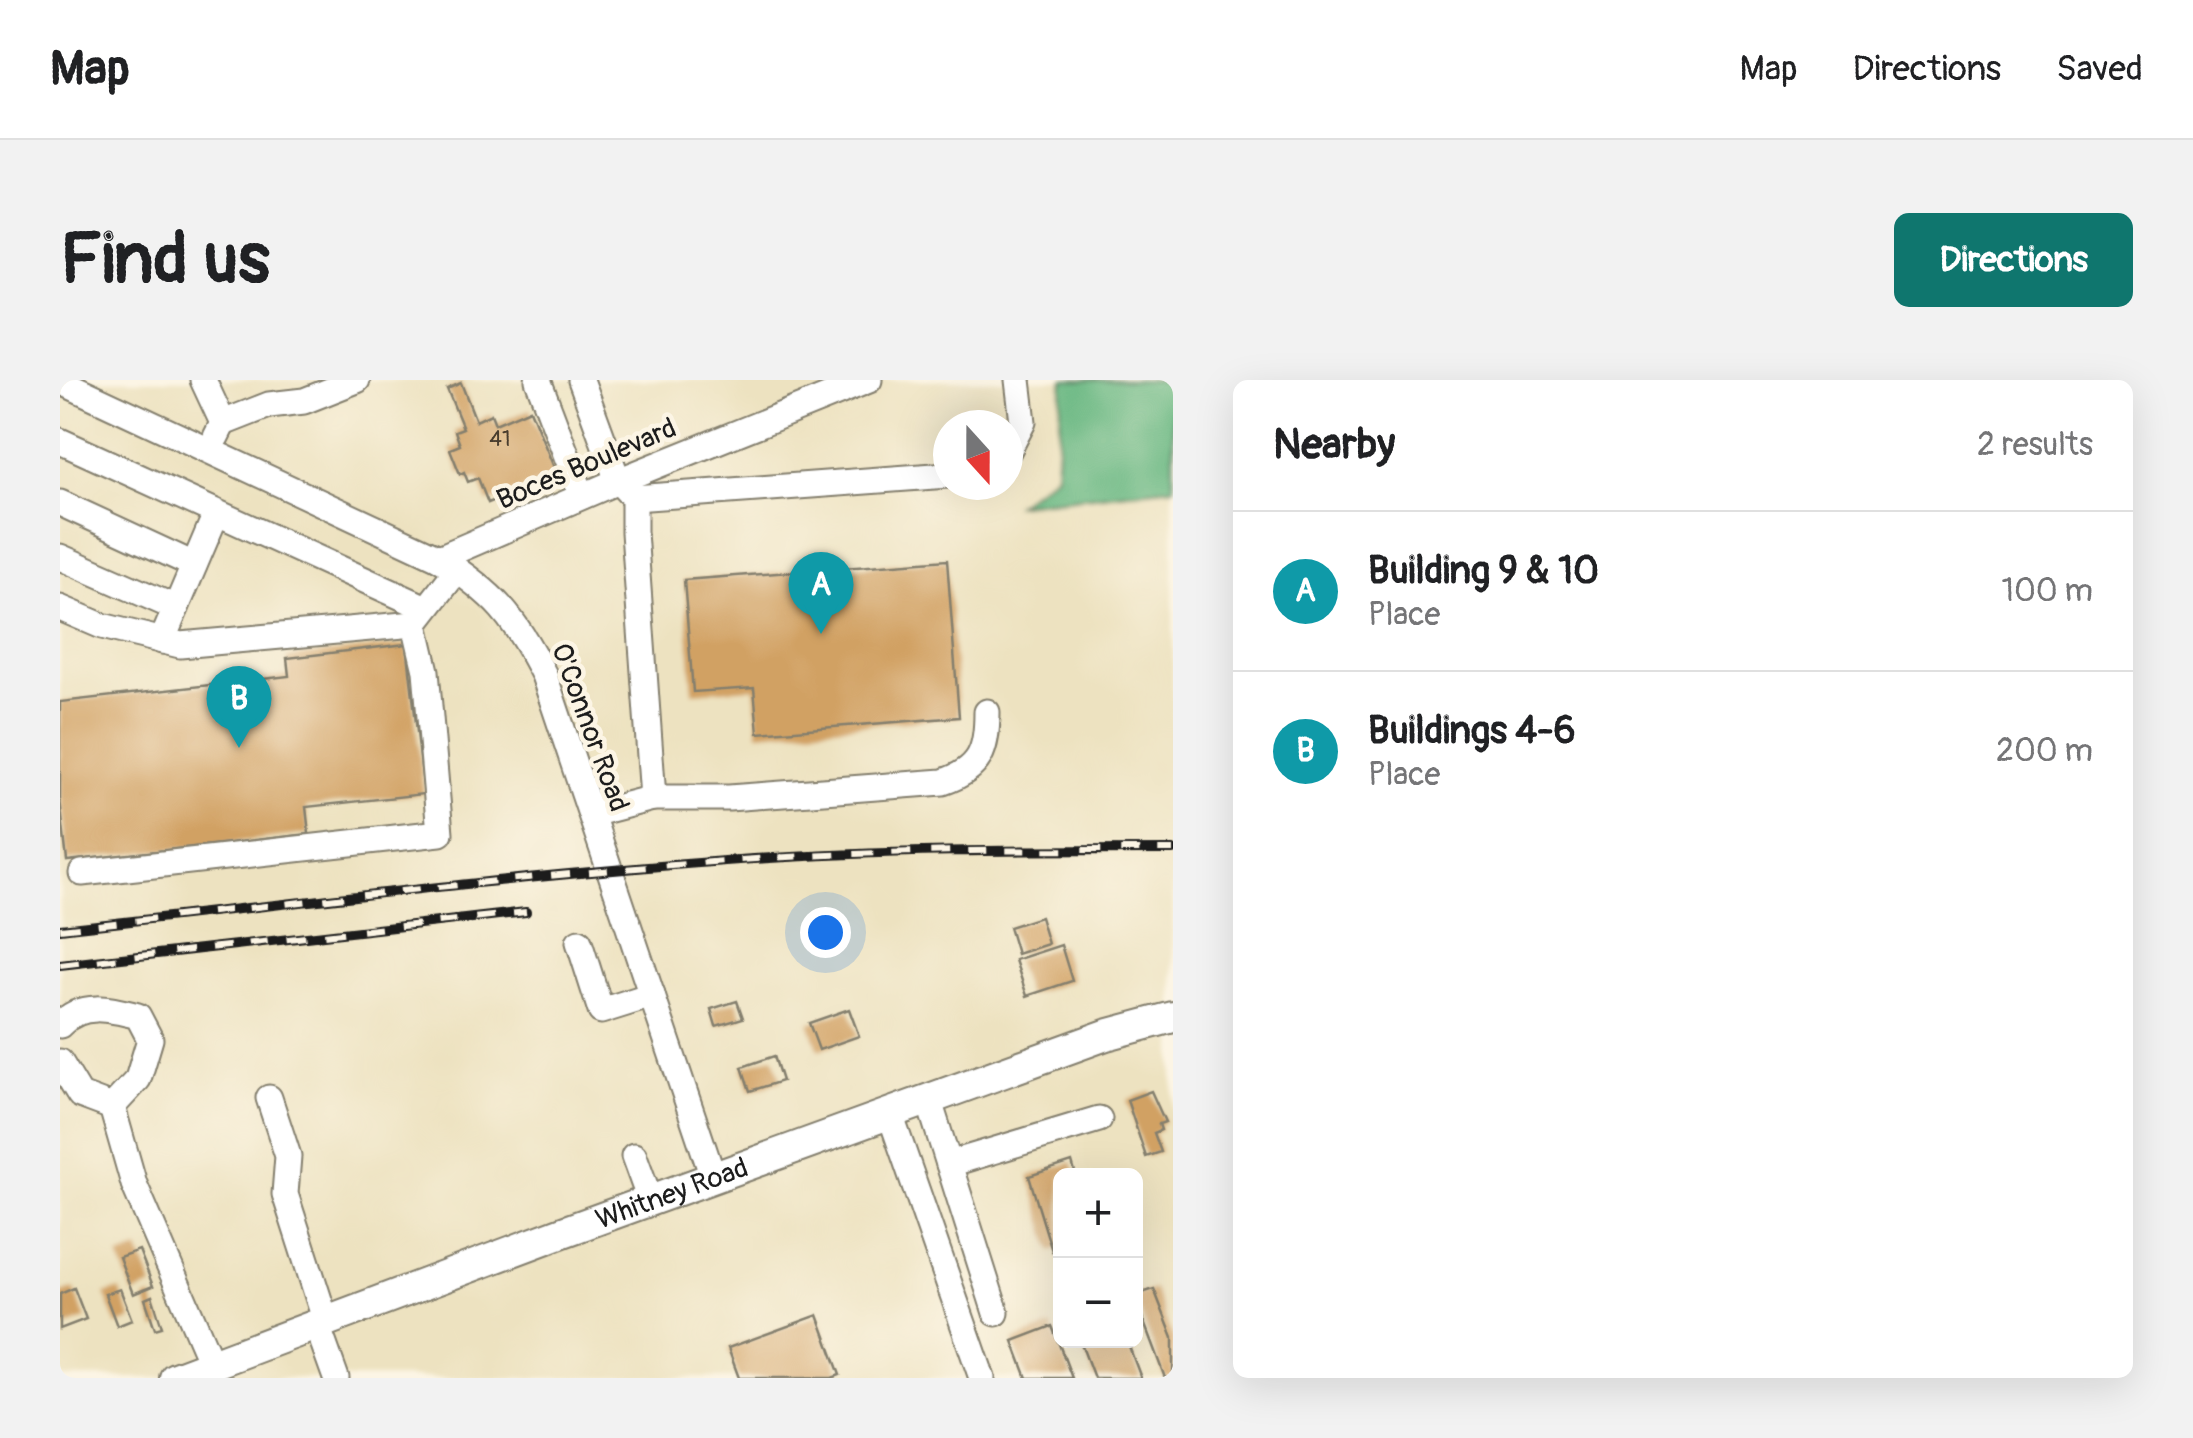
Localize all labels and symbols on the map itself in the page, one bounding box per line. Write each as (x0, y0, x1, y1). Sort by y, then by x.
north arrow (933, 410, 1023, 500)
street label: Boces Boulevard (492, 411, 682, 518)
house number: 41 (489, 425, 511, 453)
pin: A (788, 552, 854, 634)
street label: O'Connor Road (543, 638, 636, 817)
pin: B (206, 666, 272, 748)
your location (800, 907, 851, 958)
street label: Whitney Road (591, 1150, 753, 1238)

